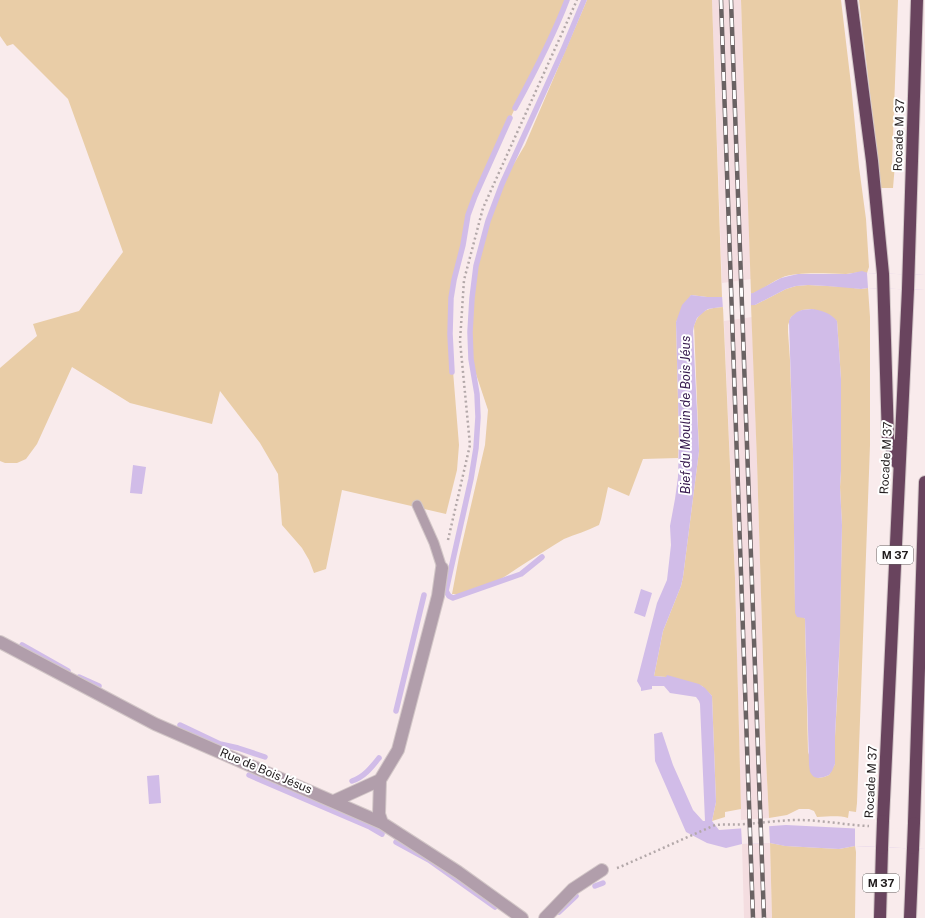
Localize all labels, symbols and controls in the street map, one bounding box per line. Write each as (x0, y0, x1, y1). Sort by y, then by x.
street label: Rocade M 37 (891, 98, 907, 172)
water label: Bief du Moulin de Bois Jéus (678, 336, 693, 494)
street label: Rocade M 37 (877, 421, 895, 495)
road number: M 37 (877, 546, 913, 564)
street label: Rue de Bois Jésus (218, 745, 314, 797)
street label: Rocade M 37 (862, 745, 880, 819)
road number: M 37 (863, 874, 899, 892)

